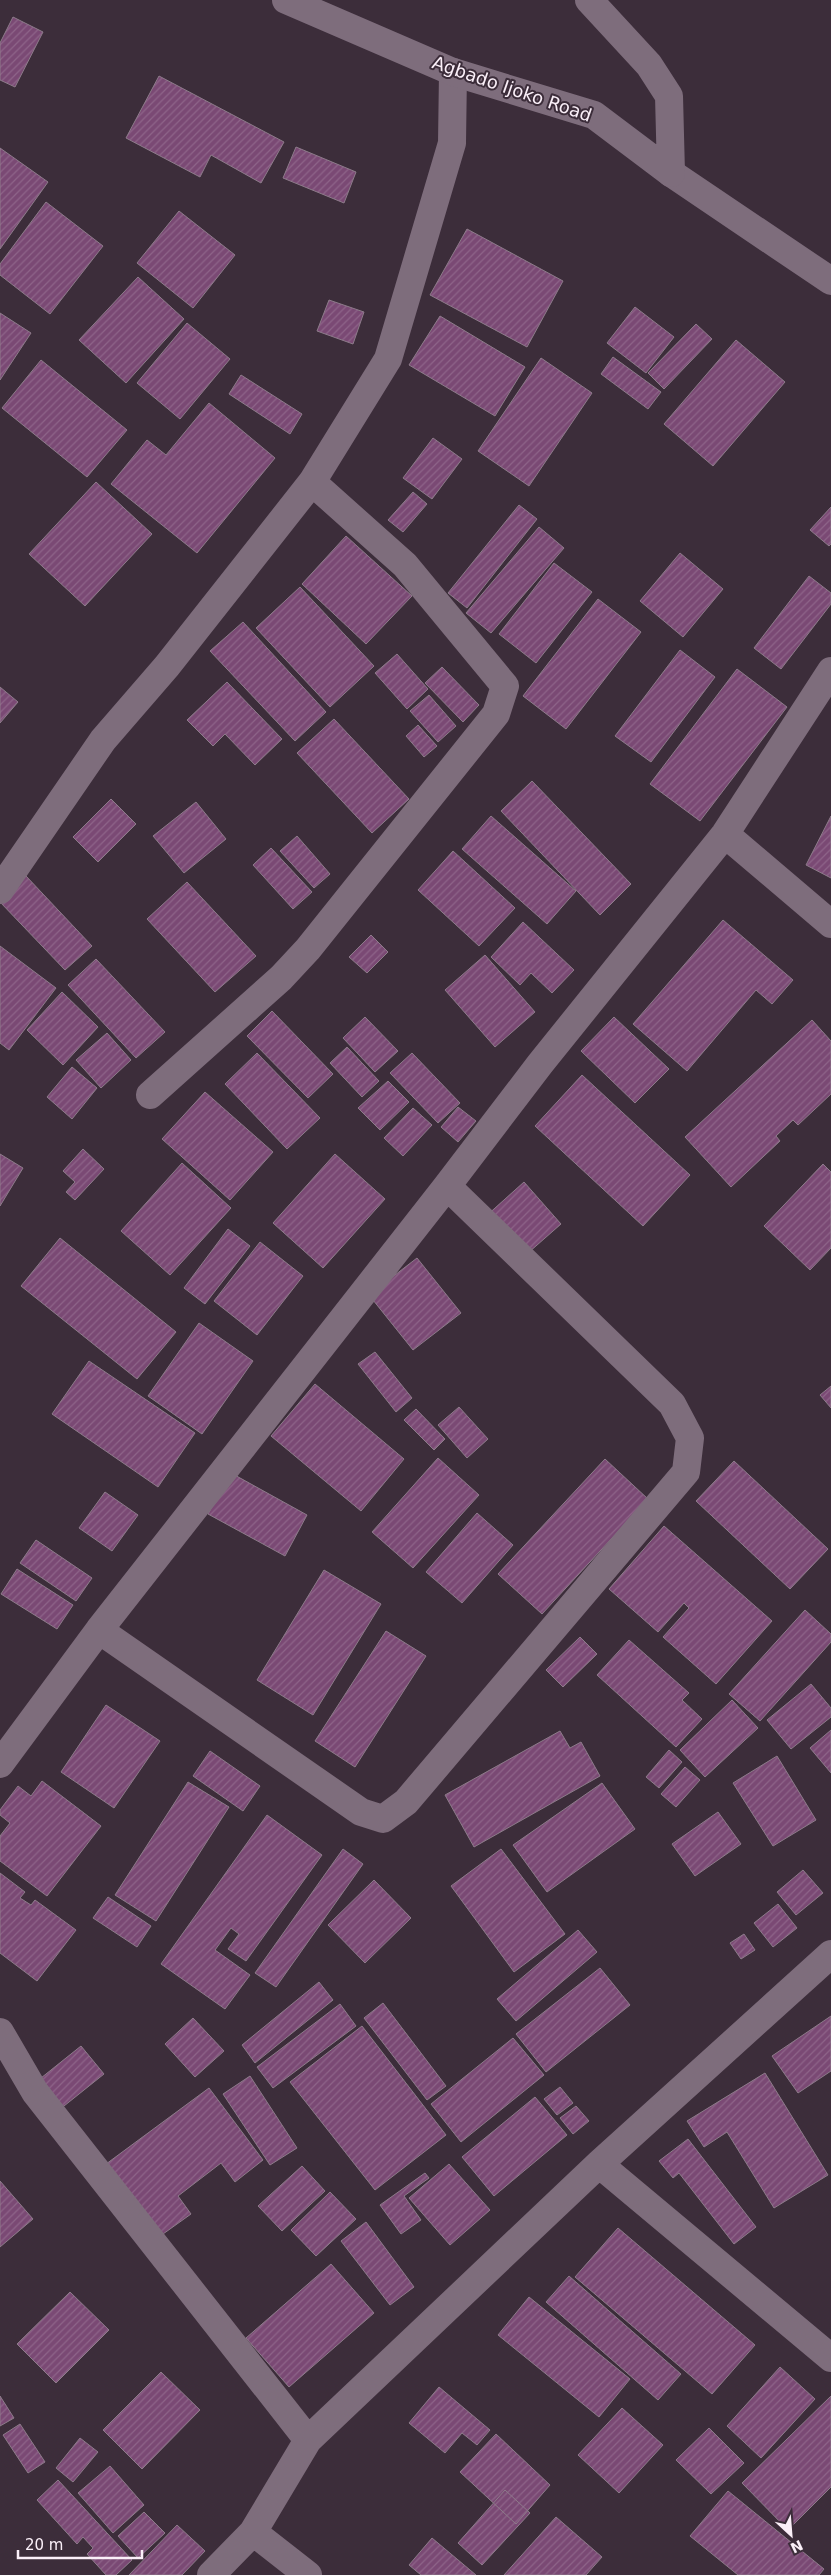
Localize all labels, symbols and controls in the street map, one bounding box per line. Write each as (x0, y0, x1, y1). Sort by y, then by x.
street label: Agbado Ijoko Road (430, 51, 595, 126)
north arrow (766, 2510, 816, 2560)
scale bar (18, 2528, 141, 2560)
text: 20 m (25, 2536, 63, 2554)
text: N (788, 2537, 805, 2556)

